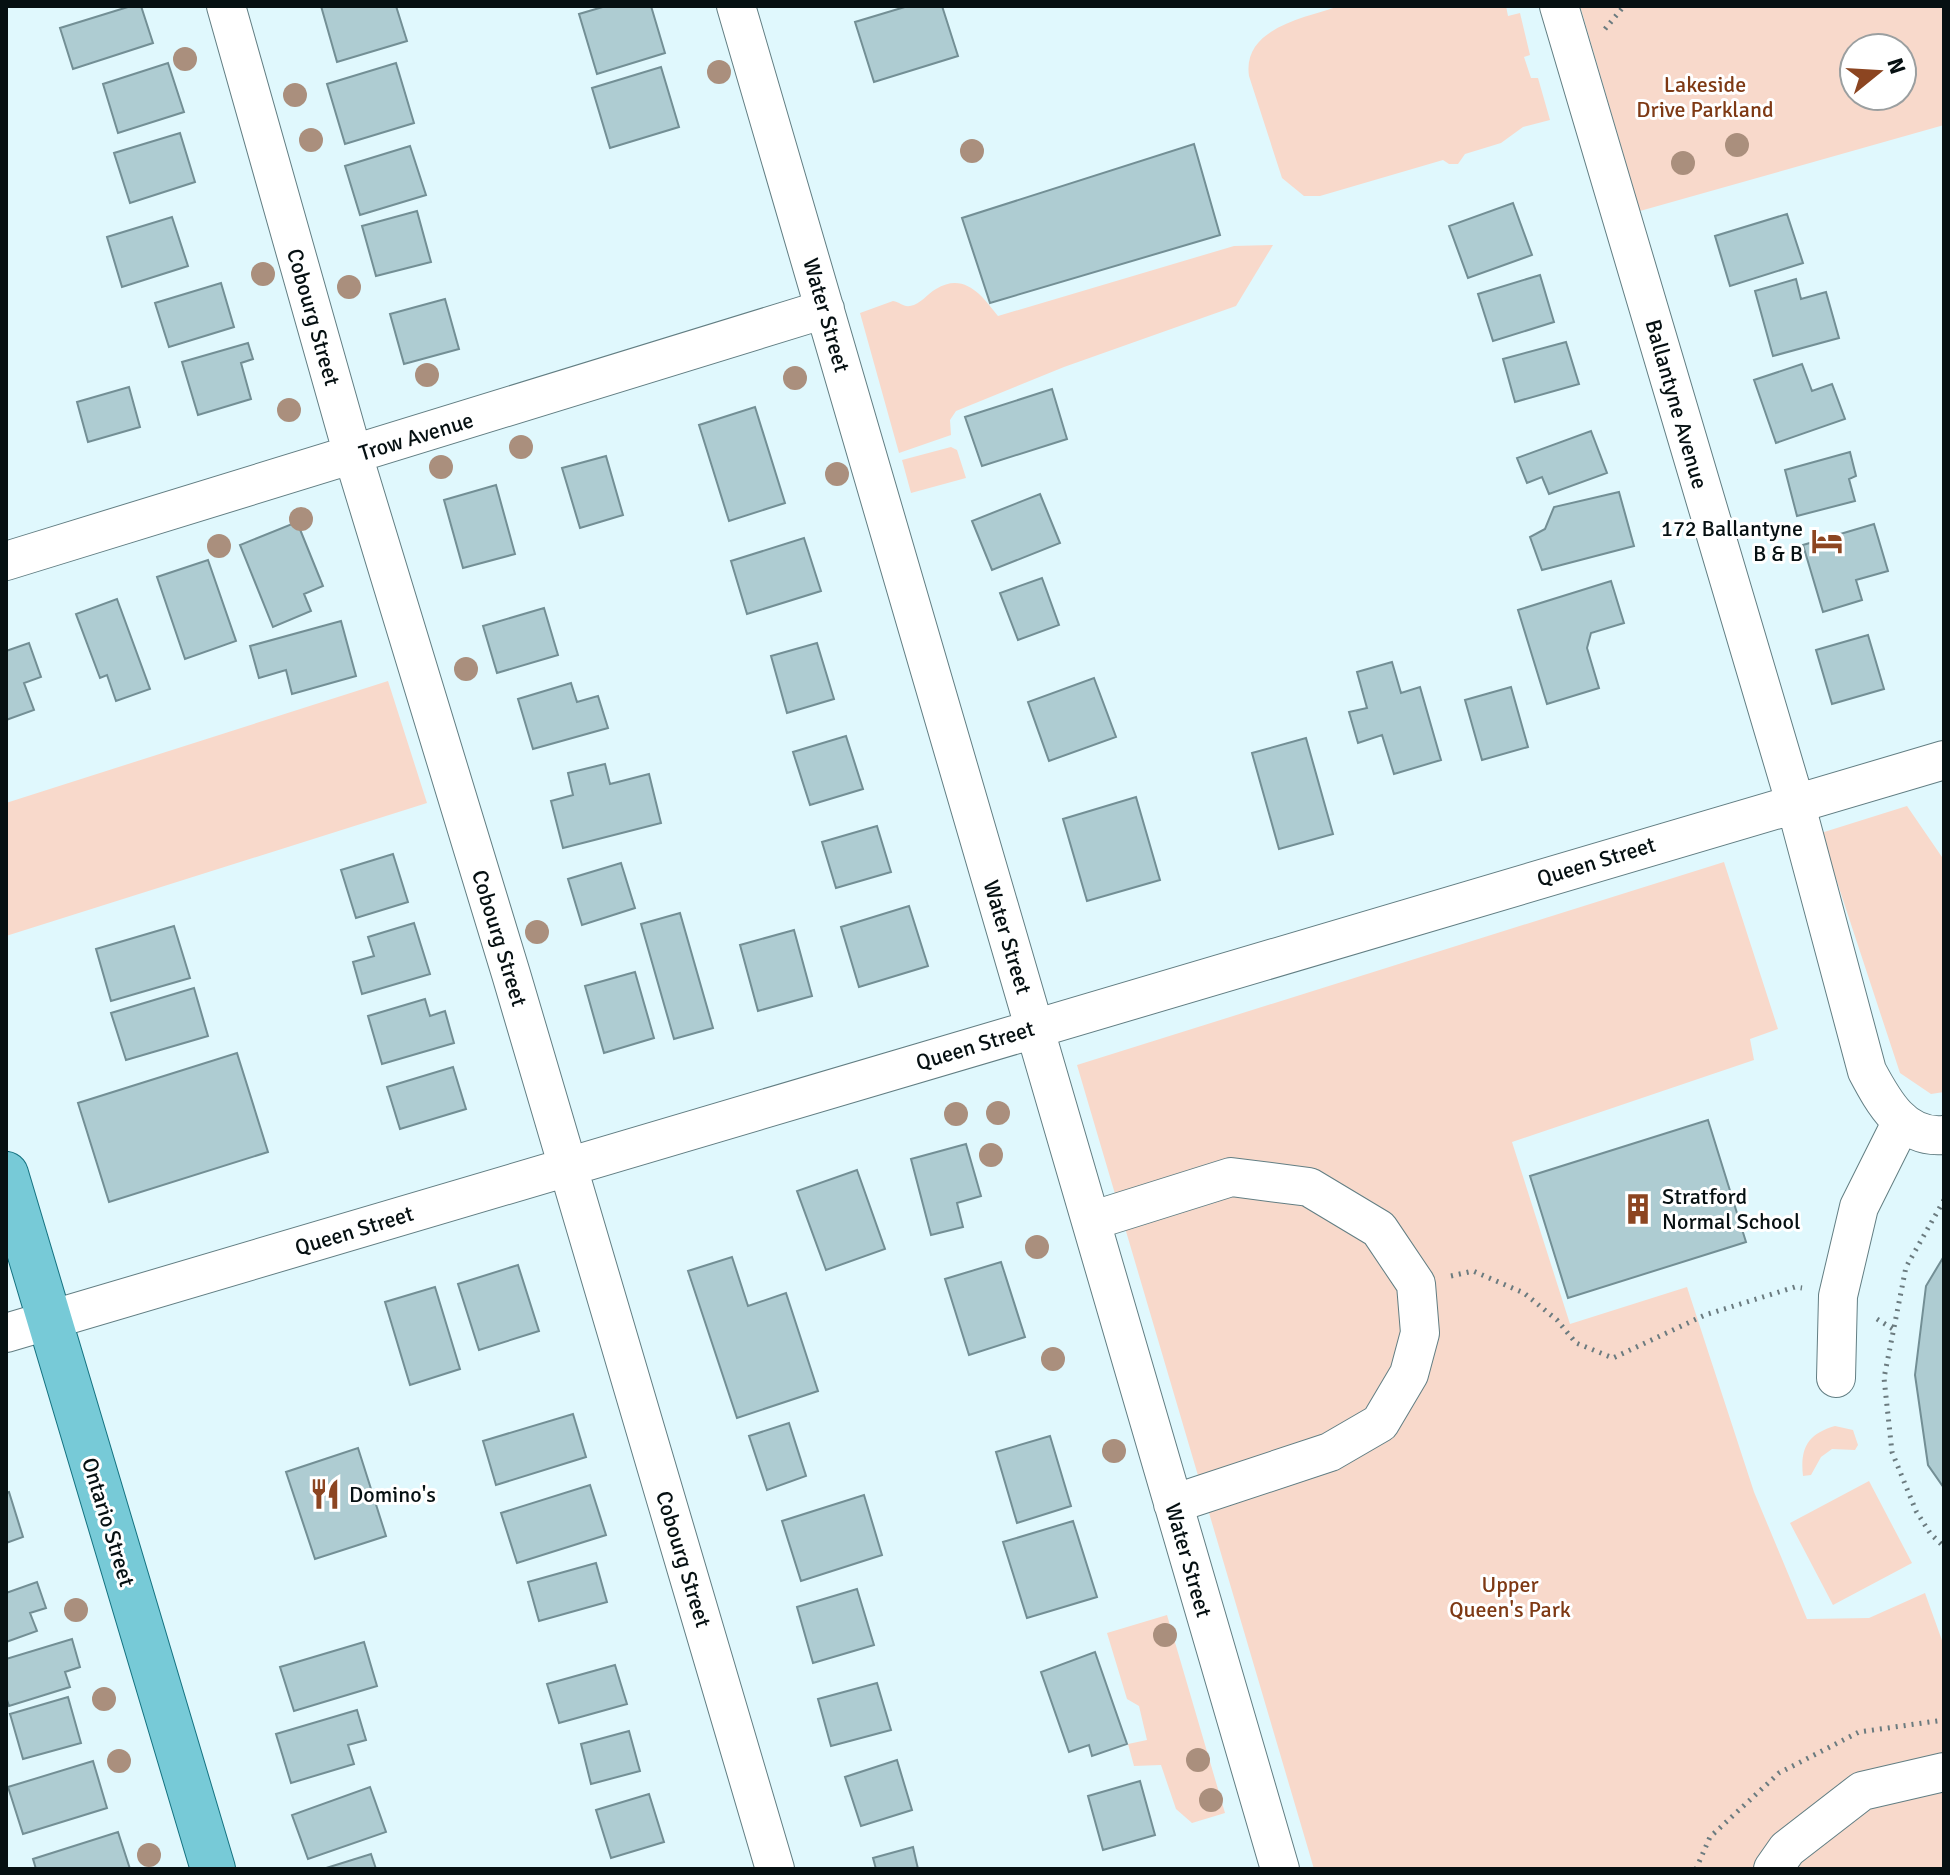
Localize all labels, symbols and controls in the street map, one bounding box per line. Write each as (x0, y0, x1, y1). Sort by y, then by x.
north arrow (1838, 32, 1918, 112)
text: N (1881, 55, 1912, 77)
park label: Lakeside Drive Parkland (1636, 71, 1774, 123)
street label: Cobourg Street (281, 245, 346, 389)
street label: Water Street (797, 255, 856, 376)
street label: Ballantyne Avenue (1639, 316, 1714, 492)
street label: Trow Avenue (356, 406, 477, 467)
place label: 172 Ballantyne B & B (1661, 515, 1803, 567)
hotel icon: 172 Ballantyne B & B (1810, 524, 1844, 558)
street label: Queen Street (1534, 831, 1659, 892)
street label: Cobourg Street (466, 867, 533, 1010)
street label: Water Street (977, 877, 1038, 998)
street label: Queen Street (913, 1015, 1038, 1076)
place label: Stratford Normal School (1662, 1183, 1800, 1235)
building icon: Stratford Normal School (1621, 1192, 1655, 1226)
street label: Queen Street (292, 1200, 417, 1261)
street label: Ontario Street (76, 1454, 141, 1590)
restaurant icon: Domino's (308, 1477, 342, 1511)
place label: Domino's (349, 1481, 436, 1508)
street label: Cobourg Street (650, 1488, 717, 1631)
street label: Water Street (1159, 1500, 1218, 1621)
park label: Upper Queen's Park (1449, 1571, 1571, 1623)

